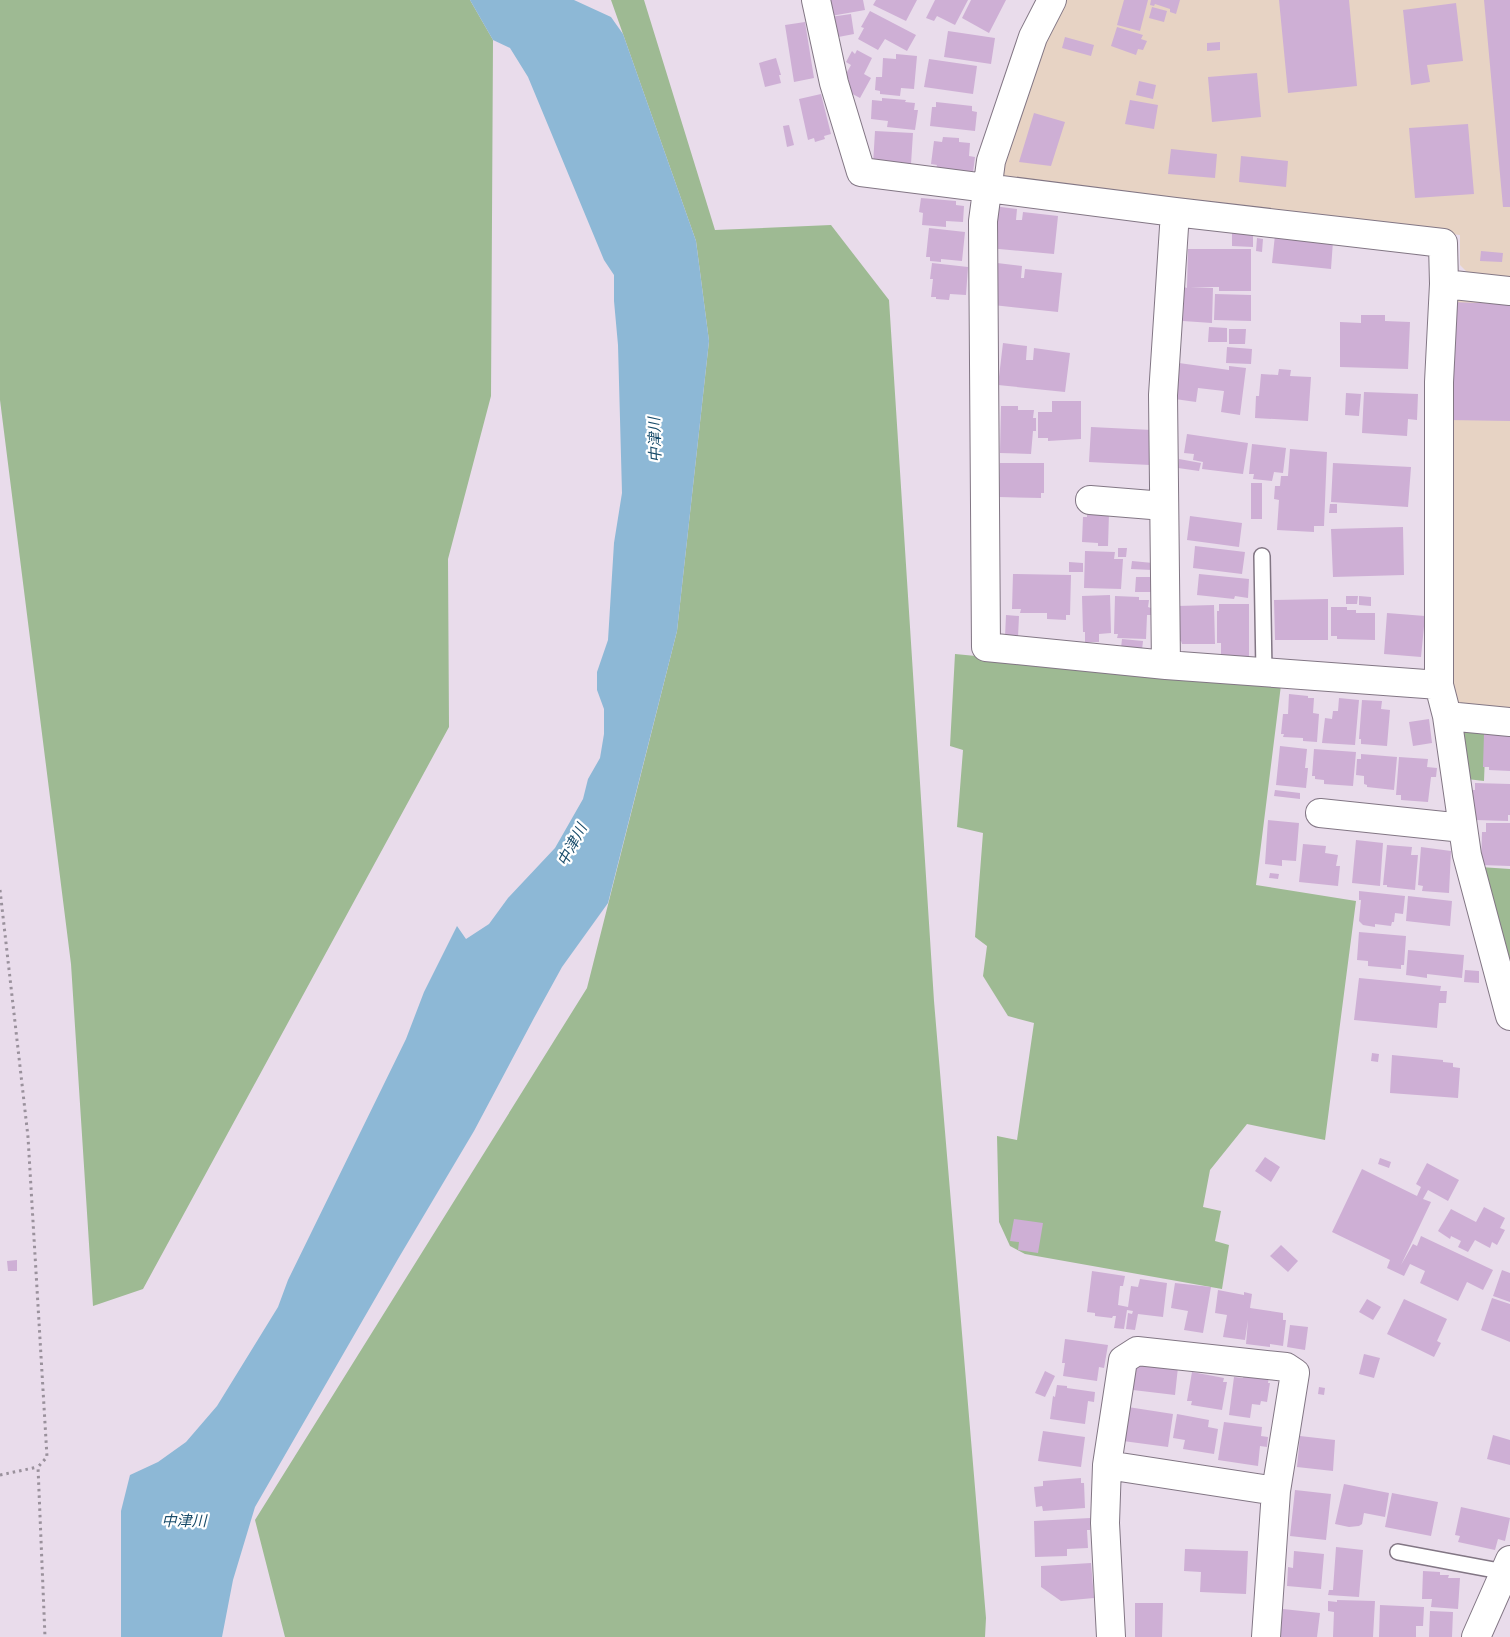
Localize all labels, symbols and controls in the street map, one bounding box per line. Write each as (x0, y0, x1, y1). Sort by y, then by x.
water label: 中津川 (644, 415, 665, 463)
water label: 中津川 (553, 819, 591, 869)
water label: 中津川 (161, 1511, 208, 1530)

